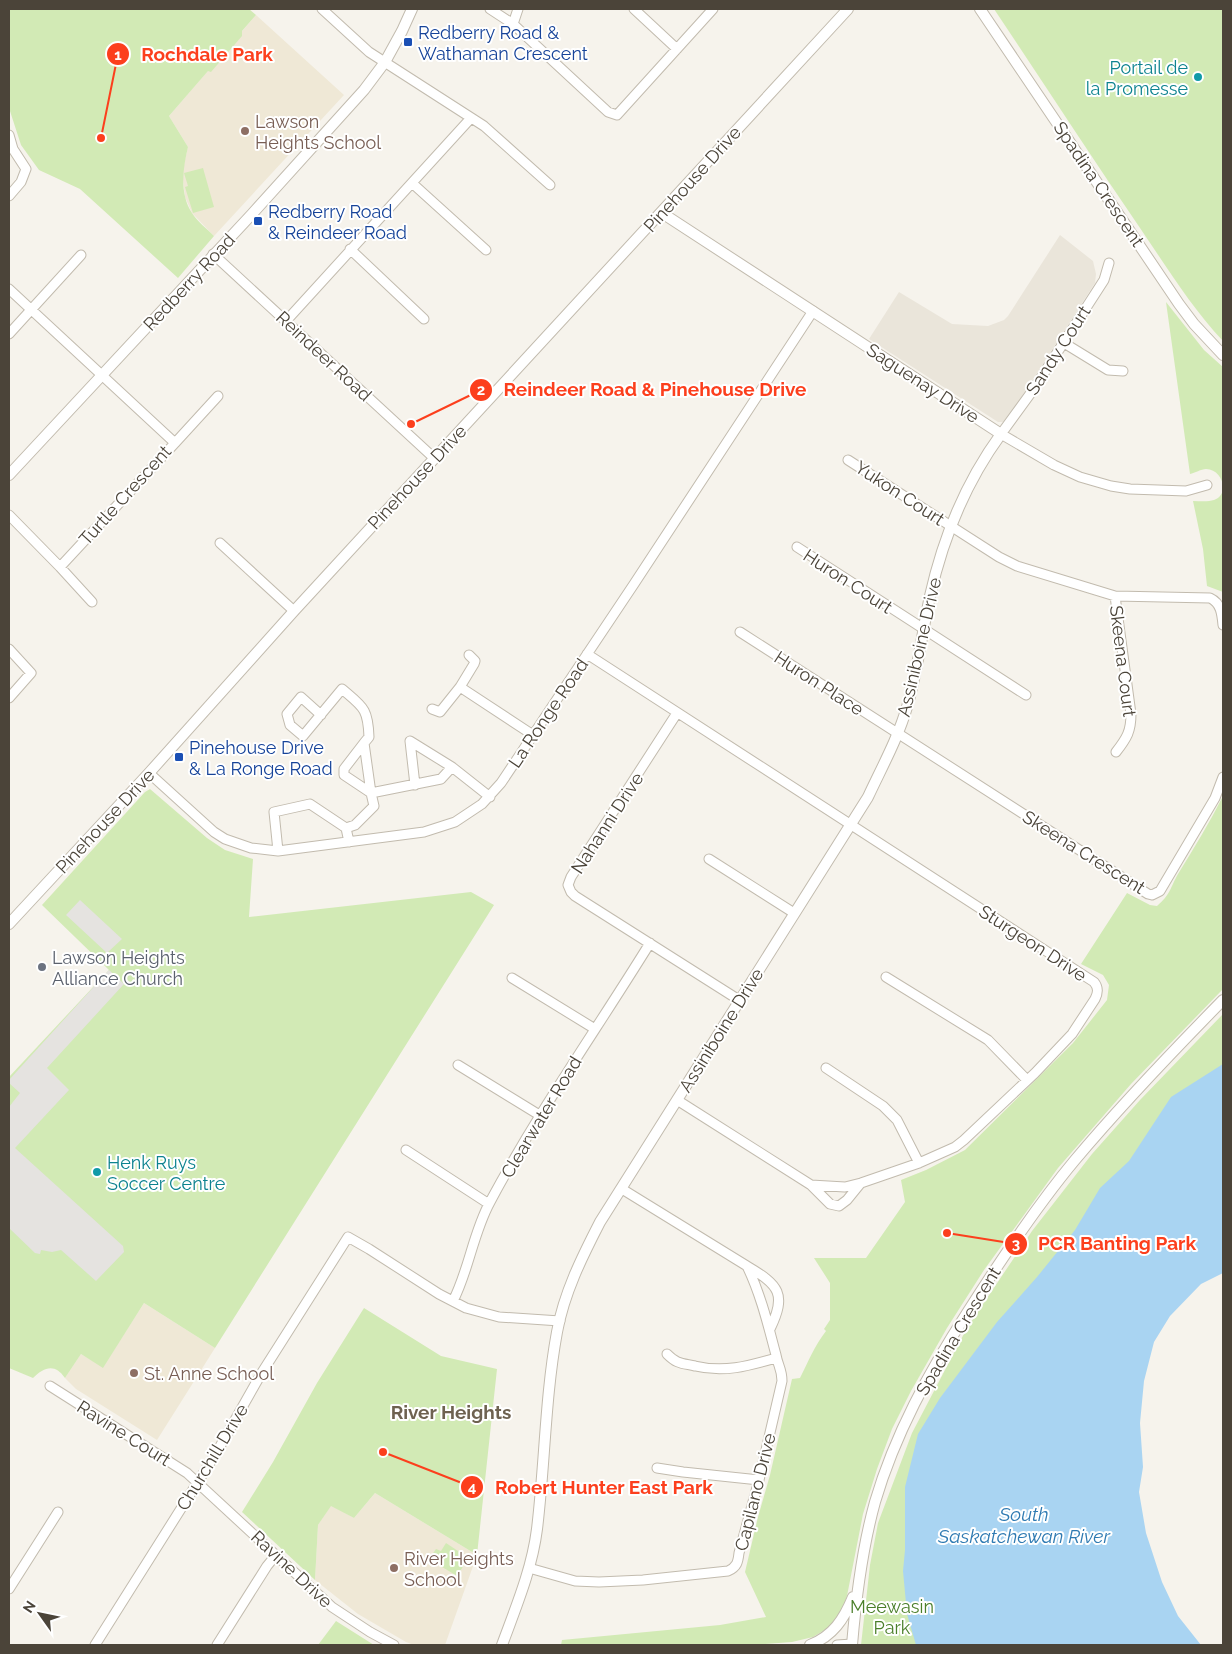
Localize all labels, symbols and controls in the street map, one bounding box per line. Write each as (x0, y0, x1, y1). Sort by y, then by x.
place label: Redberry Road & Wathaman Crescent (418, 22, 588, 64)
marker: Redberry Road & Wathaman Crescent (402, 36, 414, 48)
callout: Rochdale Park (106, 37, 283, 71)
text: Rochdale Park (141, 43, 273, 65)
text: 1 (114, 46, 122, 64)
place label: Portail de la Promesse (1086, 57, 1188, 99)
marker: Portail de la Promesse (1192, 71, 1204, 83)
place label: Lawson Heights School (255, 111, 381, 153)
street label: Spadina Crescent (1049, 117, 1149, 251)
street label: Pinehouse Drive (639, 122, 745, 236)
marker: Lawson Heights School (239, 125, 251, 137)
place label: Redberry Road & Reindeer Road (268, 201, 407, 243)
marker: Redberry Road & Reindeer Road (252, 215, 264, 227)
street label: Redberry Road (139, 229, 239, 335)
street label: Sandy Court (1021, 301, 1095, 399)
street label: Reindeer Road (272, 307, 376, 405)
street label: Saguenay Drive (863, 339, 984, 427)
callout: Reindeer Road & Pinehouse Drive (468, 373, 817, 407)
text: Reindeer Road & Pinehouse Drive (504, 378, 806, 400)
text: 2 (477, 381, 485, 399)
street label: Pinehouse Drive (363, 420, 471, 533)
street label: Turtle Crescent (75, 441, 175, 549)
street label: Yukon Court (851, 456, 949, 530)
street label: Huron Court (800, 544, 896, 618)
street label: Assiniboine Drive (893, 575, 945, 719)
street label: Skeena Court (1106, 604, 1140, 718)
street label: Huron Place (770, 646, 868, 720)
street label: La Ronge Road (504, 654, 592, 772)
place label: Pinehouse Drive & La Ronge Road (189, 737, 333, 779)
marker: Pinehouse Drive & La Ronge Road (173, 751, 185, 763)
street label: Pinehouse Drive (51, 764, 159, 877)
street label: Nahanni Drive (567, 768, 648, 878)
street label: Skeena Crescent (1019, 806, 1149, 898)
street label: Sturgeon Drive (975, 900, 1091, 986)
place label: Lawson Heights Alliance Church (52, 947, 185, 989)
marker: Lawson Heights Alliance Church (36, 961, 48, 973)
street label: Assiniboine Drive (674, 964, 768, 1096)
street label: Clearwater Road (496, 1052, 586, 1182)
place label: Henk Ruys Soccer Centre (107, 1152, 226, 1194)
marker: Henk Ruys Soccer Centre (91, 1166, 103, 1178)
callout: PCR Banting Park (1003, 1227, 1206, 1261)
text: PCR Banting Park (1038, 1232, 1196, 1254)
text: 3 (1012, 1235, 1020, 1253)
street label: Spadina Crescent (911, 1263, 1005, 1399)
place label: St. Anne School (144, 1363, 274, 1384)
marker: St. Anne School (128, 1367, 140, 1379)
street label: Ravine Court (73, 1396, 175, 1470)
street label: Churchill Drive (172, 1400, 252, 1514)
district label: River Heights (391, 1401, 511, 1423)
street label: Capilano Drive (730, 1431, 780, 1553)
callout: Robert Hunter East Park (460, 1470, 723, 1504)
text: Robert Hunter East Park (495, 1476, 713, 1498)
text: 4 (468, 1478, 477, 1496)
water label: South Saskatchewan River (937, 1503, 1111, 1547)
street label: Ravine Drive (247, 1526, 337, 1612)
place label: River Heights School (404, 1548, 514, 1590)
marker: River Heights School (388, 1562, 400, 1574)
north arrow (15, 1589, 65, 1639)
park label: Meewasin Park (850, 1596, 934, 1638)
text: N (19, 1598, 39, 1616)

